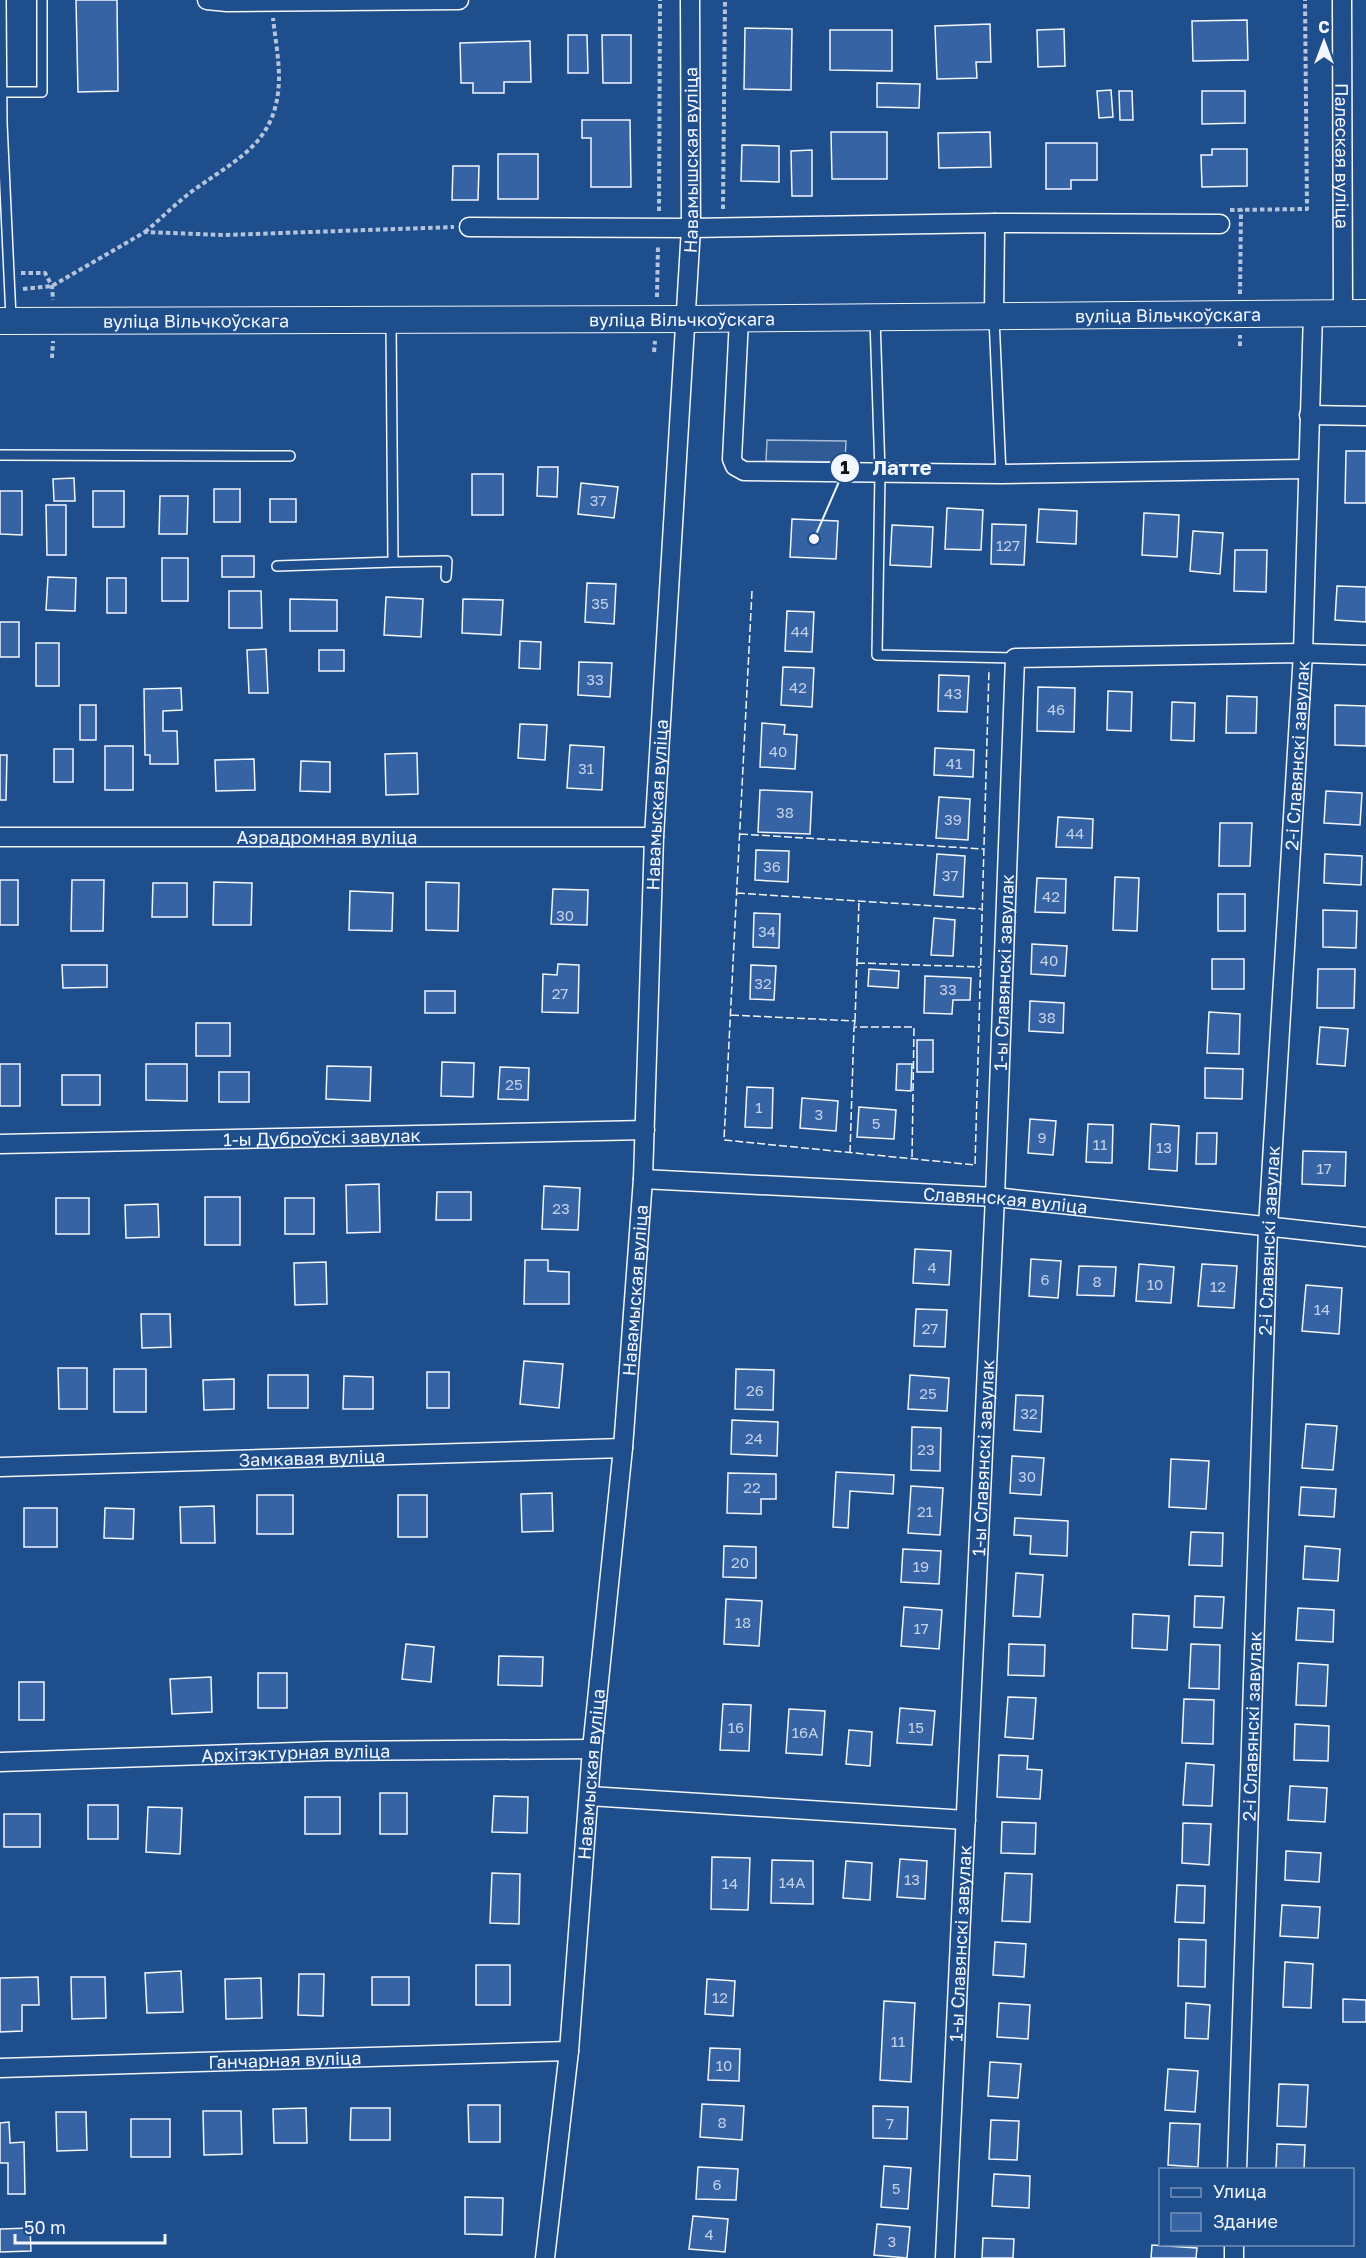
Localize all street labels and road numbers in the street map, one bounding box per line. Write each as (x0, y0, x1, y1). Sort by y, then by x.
street label: Навамышская вуліца (679, 67, 702, 254)
street label: Палеская вуліца (1331, 83, 1354, 229)
street label: вуліца Вільчкоўскага (1075, 303, 1261, 327)
street label: вуліца Вільчкоўскага (589, 307, 775, 330)
street label: вуліца Вільчкоўскага (103, 309, 289, 332)
street label: 2-і Славянскі завулак (1280, 660, 1314, 851)
street label: Навамыская вуліца (641, 718, 672, 891)
street label: Аэрадромная вуліца (236, 826, 418, 848)
street label: 1-ы Славянскі завулак (989, 874, 1018, 1071)
street label: 1-ы Дуброўскі завулак (223, 1124, 421, 1150)
street label: 2-і Славянскі завулак (1253, 1145, 1284, 1336)
street label: Славянская вуліца (922, 1182, 1089, 1218)
street label: Навамыская вуліца (617, 1204, 652, 1377)
street label: 1-ы Славянскі завулак (967, 1359, 998, 1557)
street label: Замкавая вуліца (238, 1444, 385, 1471)
street label: 2-і Славянскі завулак (1237, 1631, 1266, 1822)
street label: Навамыская вуліца (573, 1688, 609, 1861)
street label: Архітэктурная вуліца (201, 1740, 390, 1766)
street label: 1-ы Славянскі завулак (944, 1845, 975, 2042)
street label: Ганчарная вуліца (208, 2046, 362, 2073)

